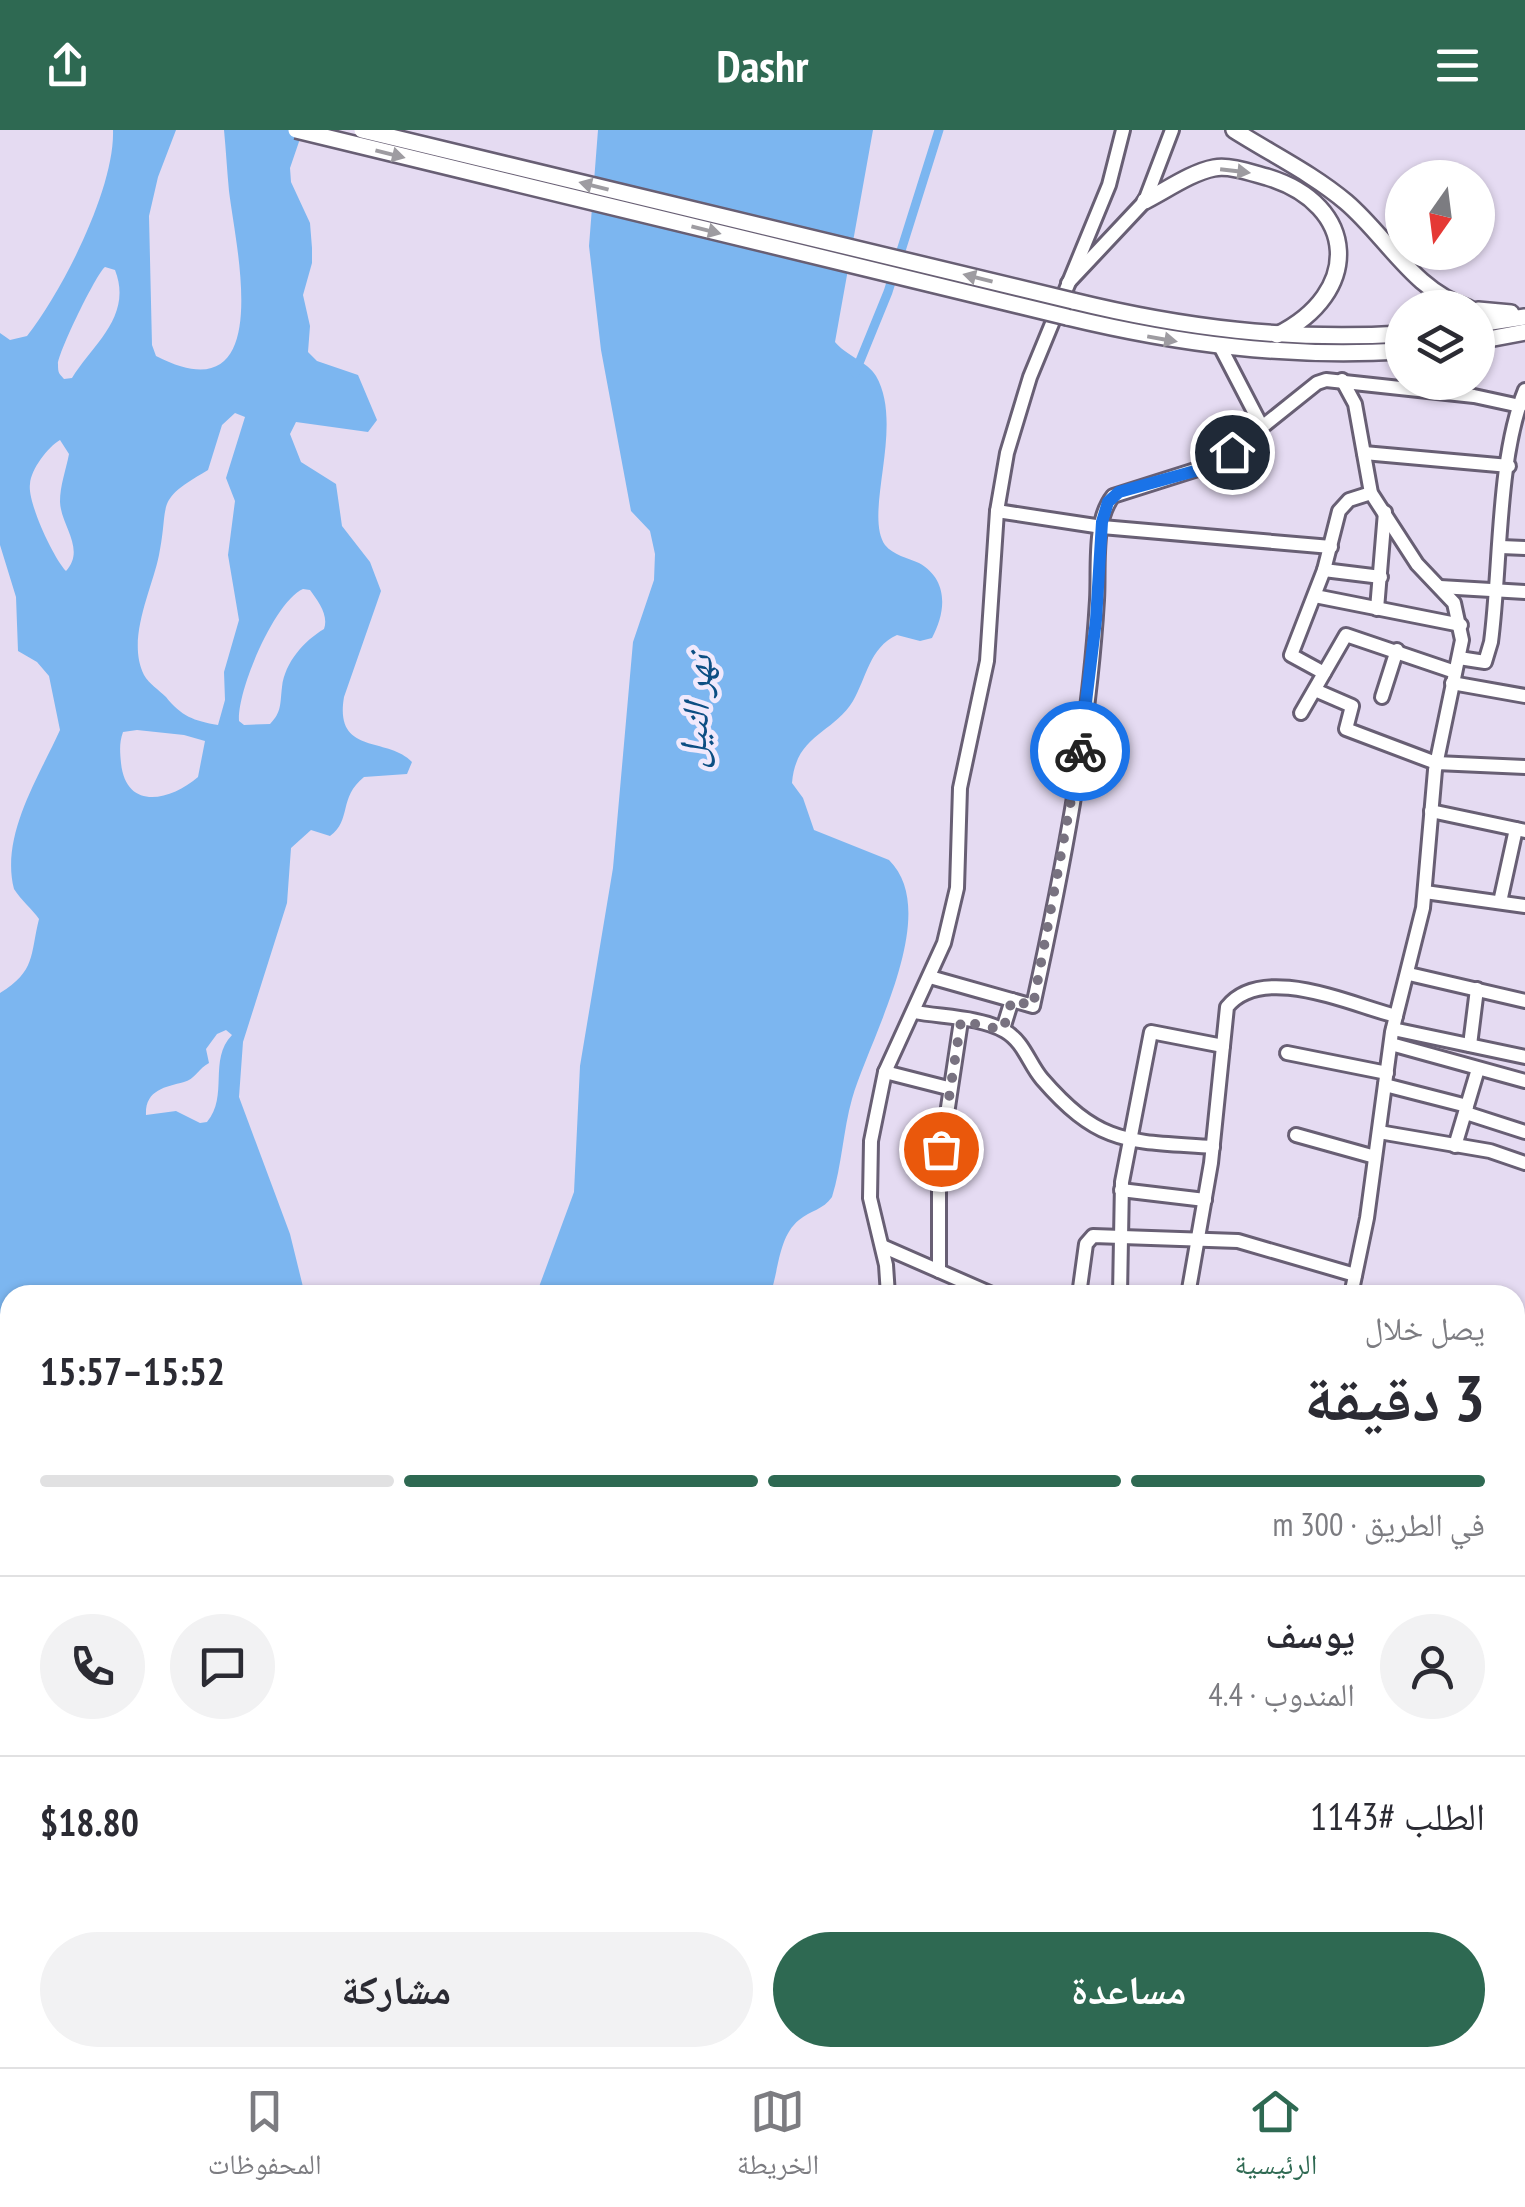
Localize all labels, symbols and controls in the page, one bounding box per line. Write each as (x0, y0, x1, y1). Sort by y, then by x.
text: Dashr (717, 36, 808, 94)
icon: share (40, 38, 95, 93)
icon: menu (1430, 38, 1485, 93)
one-way arrow (375, 147, 406, 162)
north arrow (1385, 160, 1495, 270)
map controls (1385, 160, 1495, 400)
one-way arrow (1219, 163, 1251, 179)
one-way arrow (578, 178, 609, 193)
one-way arrow (691, 223, 722, 238)
one-way arrow (962, 270, 993, 285)
button: layers (1385, 290, 1495, 400)
one-way arrow (1146, 332, 1178, 347)
pin (1190, 410, 1275, 495)
icon: home (1205, 425, 1260, 480)
water label: نهر النيل (666, 648, 723, 769)
courier (1030, 701, 1130, 801)
icon: bike (1053, 724, 1108, 779)
pin (899, 1107, 984, 1192)
icon: bag (914, 1122, 969, 1177)
text: يصل خلال (1365, 1307, 1485, 1349)
text: 15:52–15:57 (40, 1346, 225, 1395)
text: 3 دقيقة (1304, 1355, 1485, 1439)
text: في الطريق · 300 m (1273, 1503, 1485, 1545)
text: يوسف (1265, 1609, 1355, 1658)
button: phone (40, 1614, 145, 1719)
button: chat (170, 1614, 275, 1719)
button: person (1380, 1614, 1485, 1719)
text: المندوب · 4.4 (1208, 1673, 1355, 1715)
text: الطلب #1143 (1310, 1791, 1485, 1840)
text: $18.80 (40, 1797, 139, 1846)
button: مشاركة (40, 1932, 753, 2047)
button: مساعدة (773, 1932, 1485, 2047)
tab: المحفوظات (208, 2084, 322, 2192)
tab: الخريطة (737, 2084, 819, 2192)
tab: الرئيسية (1234, 2084, 1317, 2192)

